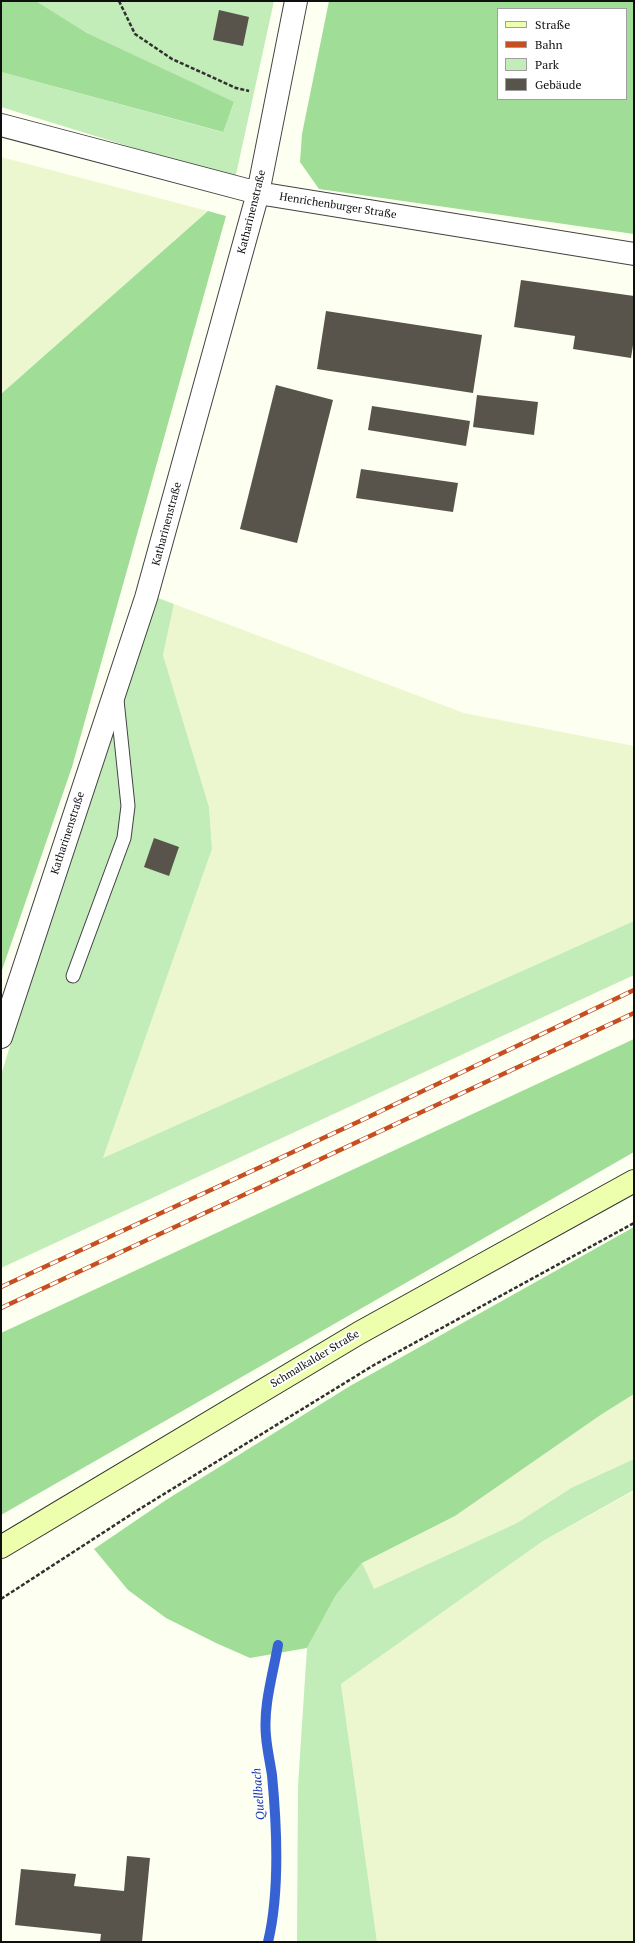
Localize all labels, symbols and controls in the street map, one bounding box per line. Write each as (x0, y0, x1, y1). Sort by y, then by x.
legend (497, 8, 627, 100)
text: Straße (535, 17, 570, 32)
text: Bahn (535, 37, 563, 52)
text: Park (535, 57, 559, 72)
text: Gebäude (535, 77, 581, 92)
street label: Katharinenstraße (235, 169, 269, 255)
street label: Henrichenburger Straße (279, 190, 397, 222)
street label: Katharinenstraße (149, 481, 185, 567)
street label: Katharinenstraße (48, 790, 88, 876)
street label: Schmalkalder Straße (268, 1327, 362, 1391)
water label: Quellbach (250, 1767, 268, 1821)

